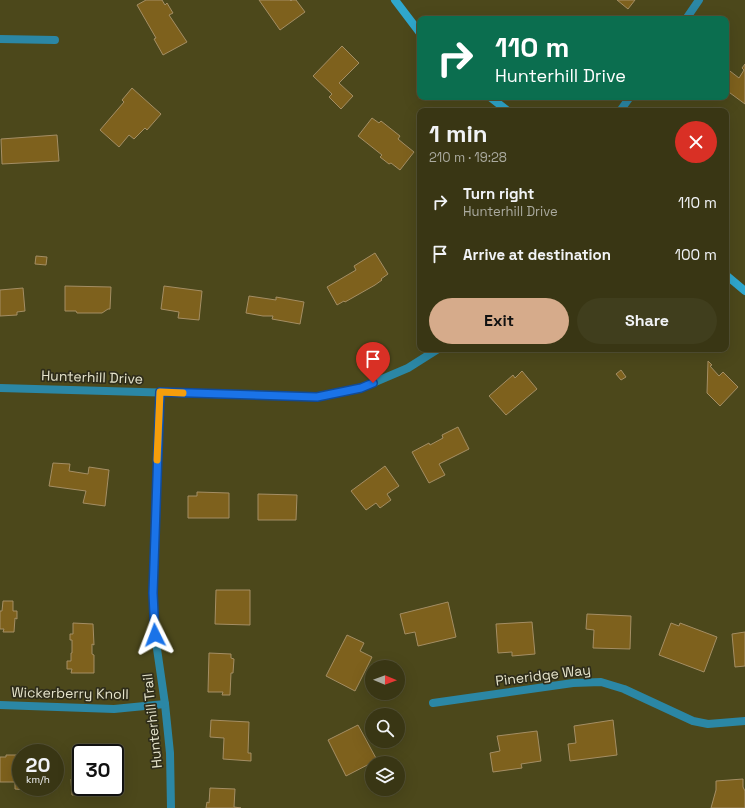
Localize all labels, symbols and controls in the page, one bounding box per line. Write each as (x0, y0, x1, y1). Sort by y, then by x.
text: 110 m (495, 29, 569, 65)
icon: right (429, 32, 481, 84)
text: Hunterhill Drive (495, 64, 626, 87)
text: 1 min (429, 118, 488, 149)
button: close (675, 121, 717, 163)
text: 210 m · 19:28 (429, 149, 507, 166)
text: Turn right (463, 184, 534, 203)
icon: right (429, 191, 451, 213)
text: 110 m (678, 193, 717, 212)
text: Hunterhill Drive (463, 203, 558, 220)
icon: arrive (429, 243, 451, 265)
text: Arrive at destination (463, 245, 611, 264)
text: 100 m (675, 245, 717, 264)
button: Exit (429, 298, 569, 344)
button: Share (577, 298, 717, 344)
pin (356, 342, 390, 383)
icon: arrive (362, 348, 384, 370)
street label: Hunterhill Drive (41, 366, 143, 388)
position arrow (134, 614, 176, 656)
north arrow (365, 660, 405, 700)
map controls (365, 660, 405, 796)
street label: Pineridge Way (494, 660, 592, 690)
street label: Hunterhill Trail (138, 673, 166, 769)
street label: Wickerberry Knoll (11, 683, 129, 703)
button: search (365, 708, 405, 748)
speed limit sign: 30 (72, 744, 124, 796)
text: 20 (26, 752, 50, 778)
button: layers (365, 756, 405, 796)
text: km/h (26, 773, 50, 786)

